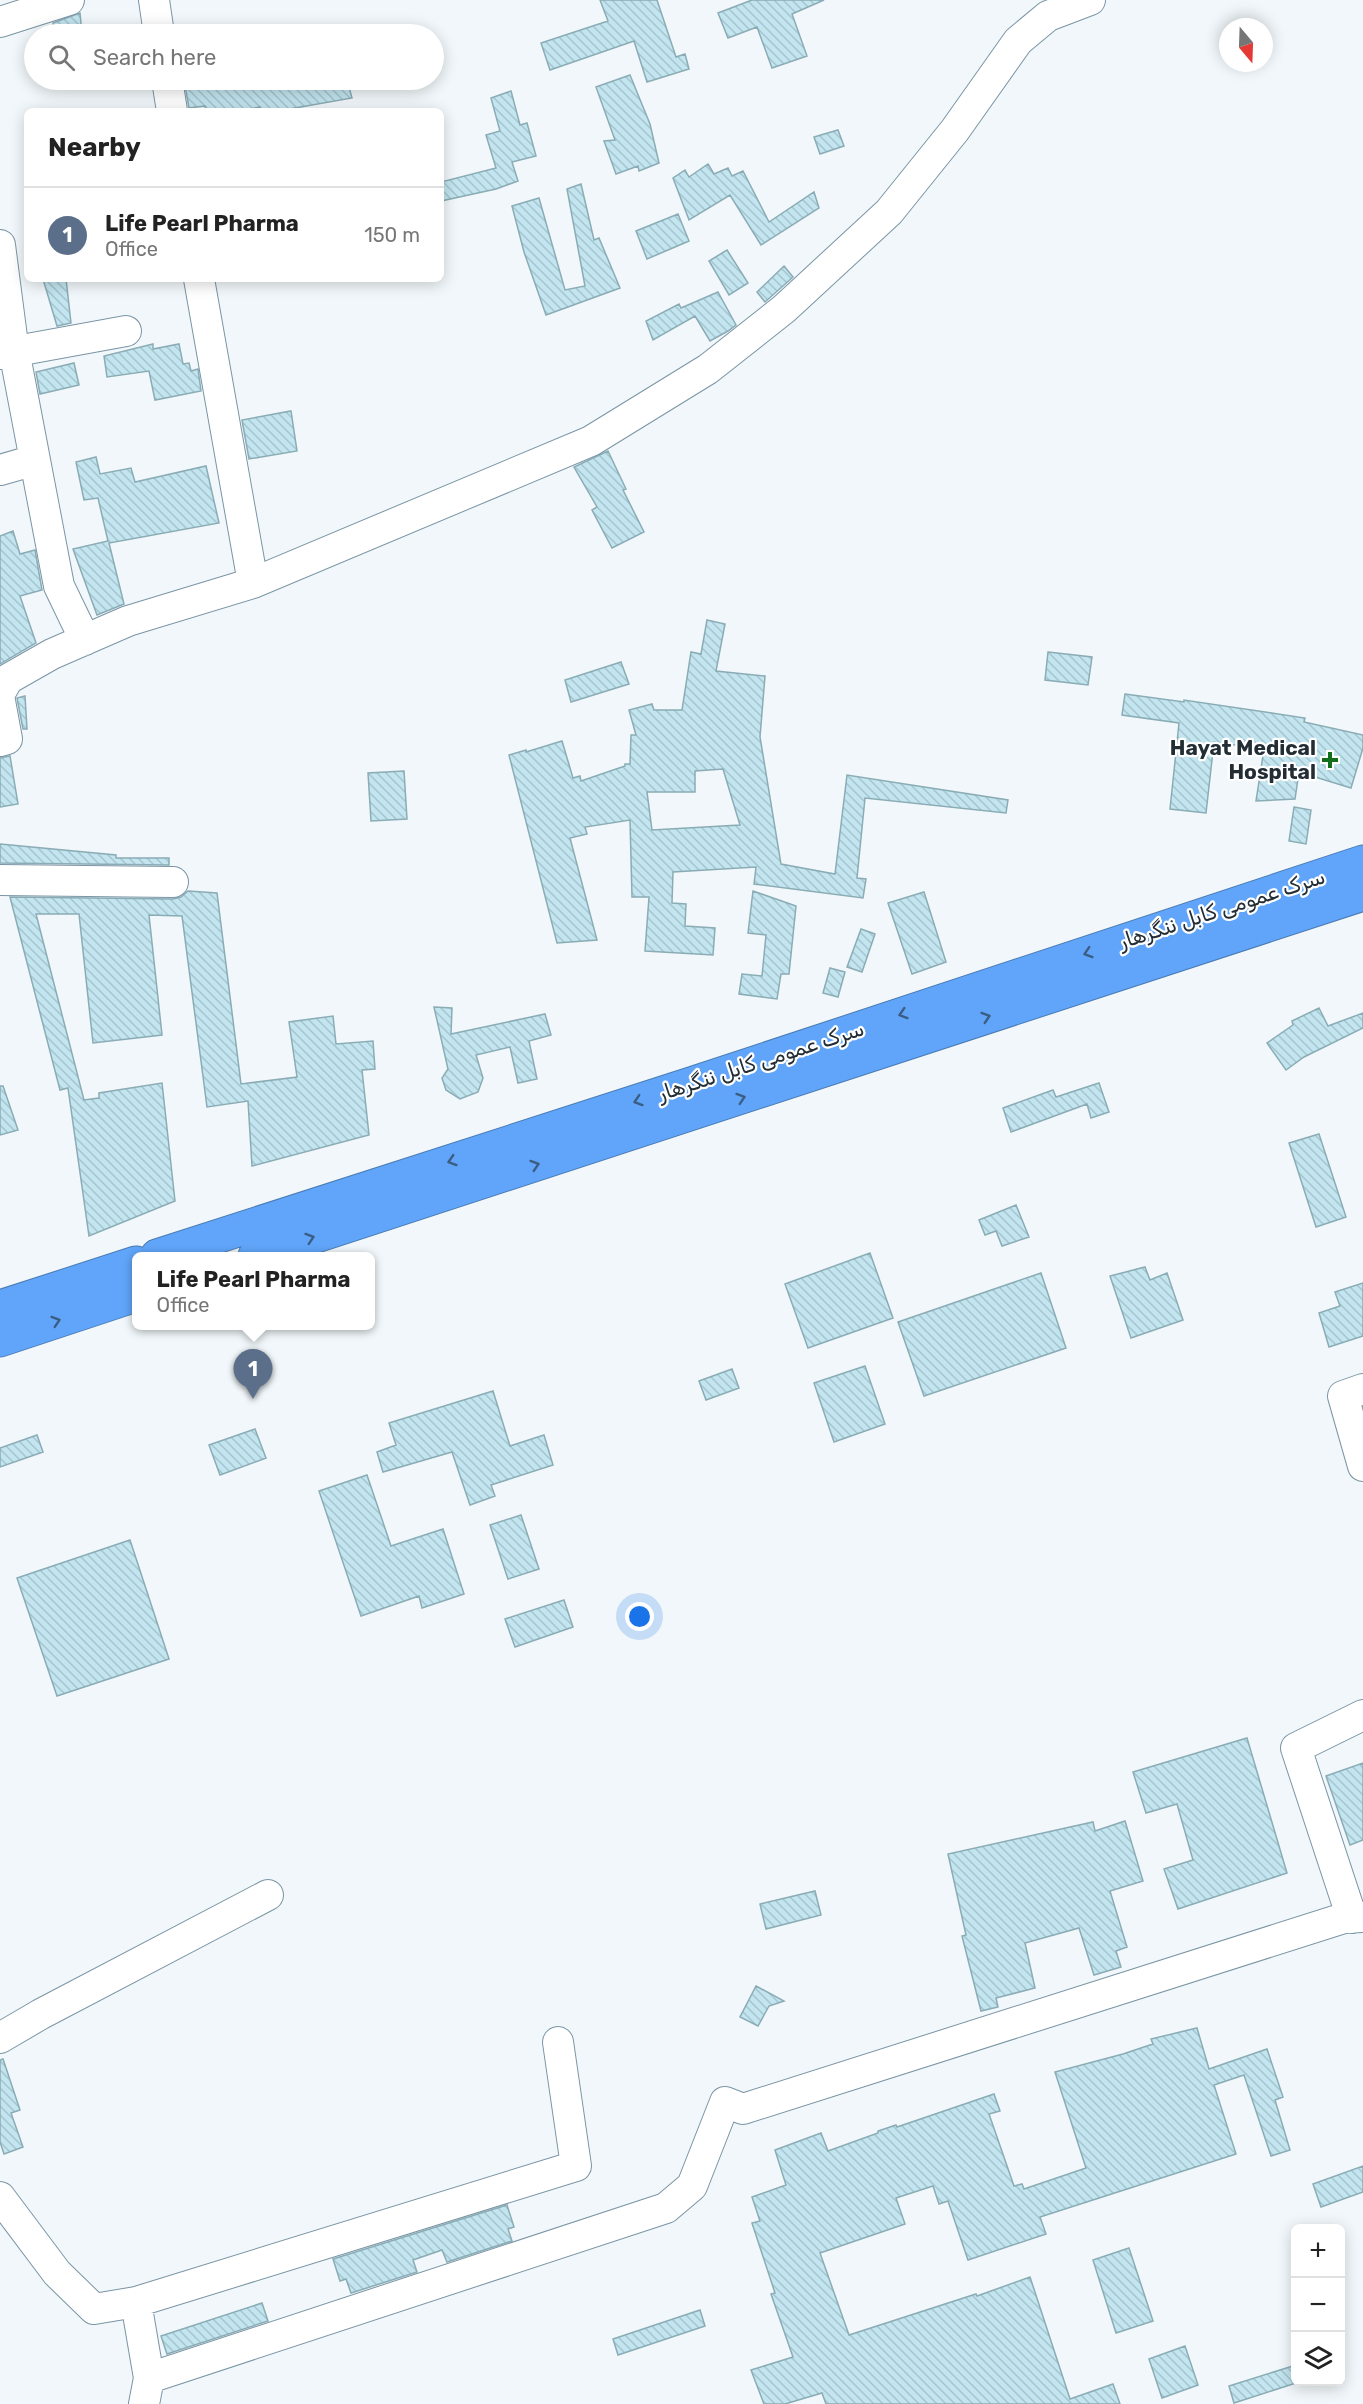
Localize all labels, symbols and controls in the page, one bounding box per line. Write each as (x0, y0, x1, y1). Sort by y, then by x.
north arrow (1219, 18, 1273, 72)
search box (24, 24, 444, 90)
icon: search (45, 41, 78, 74)
text: Search here (93, 44, 216, 71)
text: Nearby (48, 132, 141, 163)
text: Life Pearl Pharma (105, 210, 299, 237)
text: 1 (63, 223, 72, 247)
text: 150 m (364, 223, 420, 247)
text: Office (105, 237, 158, 261)
place label: Hayat Medical Hospital (1170, 735, 1316, 784)
marker: Hayat Medical Hospital (1321, 751, 1339, 769)
street label: سرک عمومی کابل ننگرهار (1114, 863, 1328, 954)
one-way arrow (1083, 946, 1094, 958)
one-way arrow (898, 1007, 909, 1019)
one-way arrow (980, 1012, 991, 1025)
street label: سرک عمومی کابل ننگرهار (653, 1015, 867, 1106)
one-way arrow (735, 1092, 746, 1105)
one-way arrow (633, 1094, 644, 1107)
one-way arrow (447, 1154, 458, 1166)
one-way arrow (529, 1159, 540, 1172)
one-way arrow (304, 1233, 315, 1246)
popup (132, 1252, 375, 1330)
text: Life Pearl Pharma (157, 1266, 350, 1293)
text: Office (157, 1293, 210, 1317)
one-way arrow (50, 1316, 61, 1329)
pin: 1 (234, 1350, 272, 1399)
your location (625, 1602, 654, 1631)
map controls (1291, 2224, 1345, 2386)
button: + (1291, 2224, 1345, 2278)
button: − (1291, 2278, 1345, 2332)
button: layers (1291, 2332, 1345, 2386)

